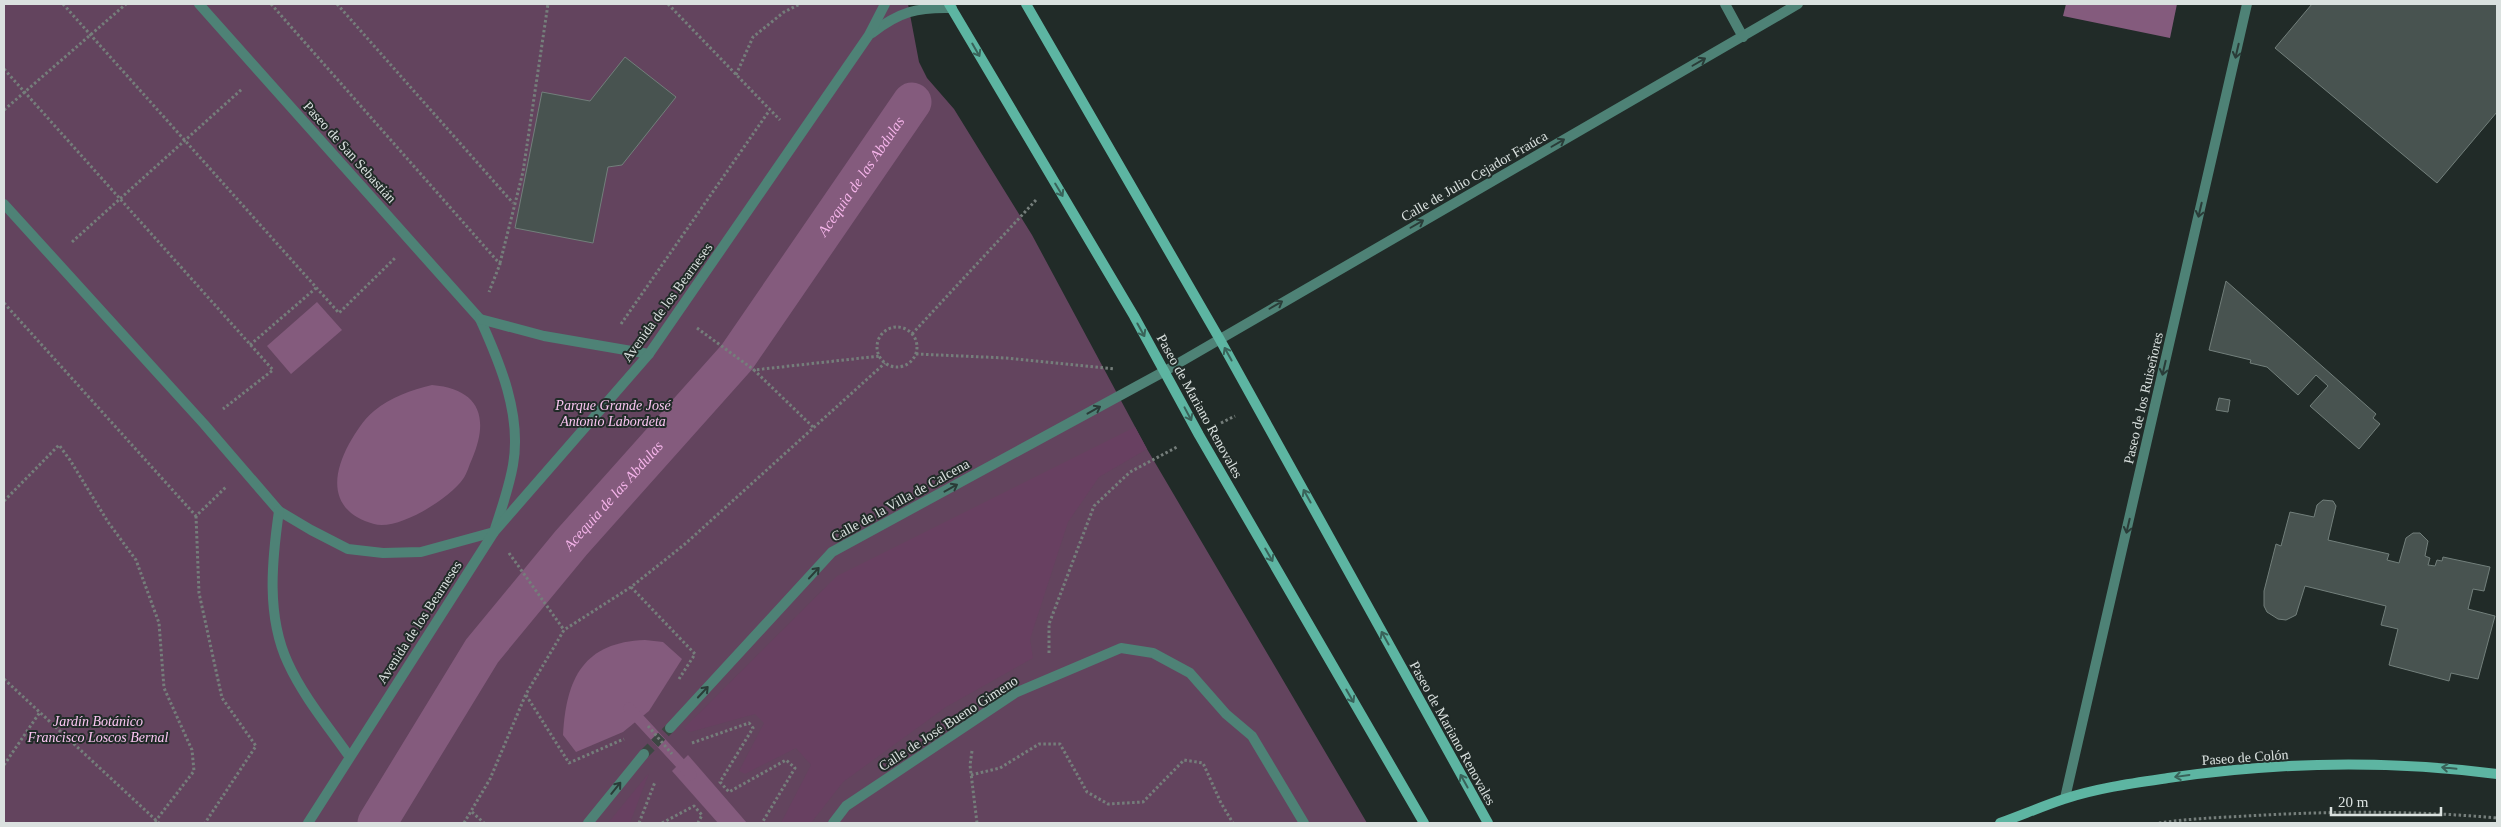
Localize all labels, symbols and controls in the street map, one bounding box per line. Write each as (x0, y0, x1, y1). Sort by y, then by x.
one-way arrow (972, 42, 982, 56)
one-way arrow (2232, 43, 2241, 59)
one-way arrow (1692, 57, 1706, 67)
street label: Paseo de San Sebastián (300, 99, 399, 206)
water label: Acequia de las Abdulas (814, 113, 908, 240)
street label: Calle de Julio Cejador Fraúca (1398, 128, 1551, 225)
one-way arrow (1551, 138, 1565, 148)
one-way arrow (1054, 182, 1064, 197)
one-way arrow (2195, 201, 2204, 217)
one-way arrow (1410, 219, 1425, 229)
street label: Avenida de los Bearneses (619, 240, 716, 365)
one-way arrow (1269, 300, 1284, 310)
one-way arrow (1137, 322, 1147, 337)
street label: Paseo de los Ruiseñores (2121, 331, 2166, 466)
street label: Paseo de Mariano Renovales (1154, 332, 1245, 481)
one-way arrow (1223, 347, 1232, 362)
one-way arrow (2159, 360, 2168, 376)
park label: Parque Grande José Antonio Labordeta (554, 398, 671, 429)
one-way arrow (1086, 405, 1101, 415)
one-way arrow (1183, 407, 1193, 422)
water label: Acequia de las Abdulas (560, 438, 666, 554)
street label: Calle de la Villa de Calcena (829, 456, 973, 545)
one-way arrow (943, 483, 958, 493)
one-way arrow (1301, 490, 1311, 504)
one-way arrow (2123, 518, 2132, 534)
one-way arrow (1264, 548, 1274, 562)
street label: Avenida de los Bearneses (374, 558, 465, 686)
one-way arrow (808, 566, 820, 579)
one-way arrow (1380, 631, 1390, 646)
street label: Paseo de Mariano Renovales (1407, 659, 1498, 808)
street label: Calle de José Bueno Gimeno (876, 673, 1021, 774)
one-way arrow (697, 686, 709, 698)
one-way arrow (1346, 688, 1355, 703)
park label: Jardín Botánico Francisco Loscos Bernal (27, 714, 168, 745)
street label: Paseo de Colón (2201, 747, 2289, 768)
one-way arrow (2441, 763, 2457, 773)
one-way arrow (2174, 771, 2190, 781)
one-way arrow (1459, 773, 1469, 788)
one-way arrow (611, 782, 622, 795)
scale bar (2331, 784, 2441, 816)
text: 20 m (2338, 794, 2369, 810)

